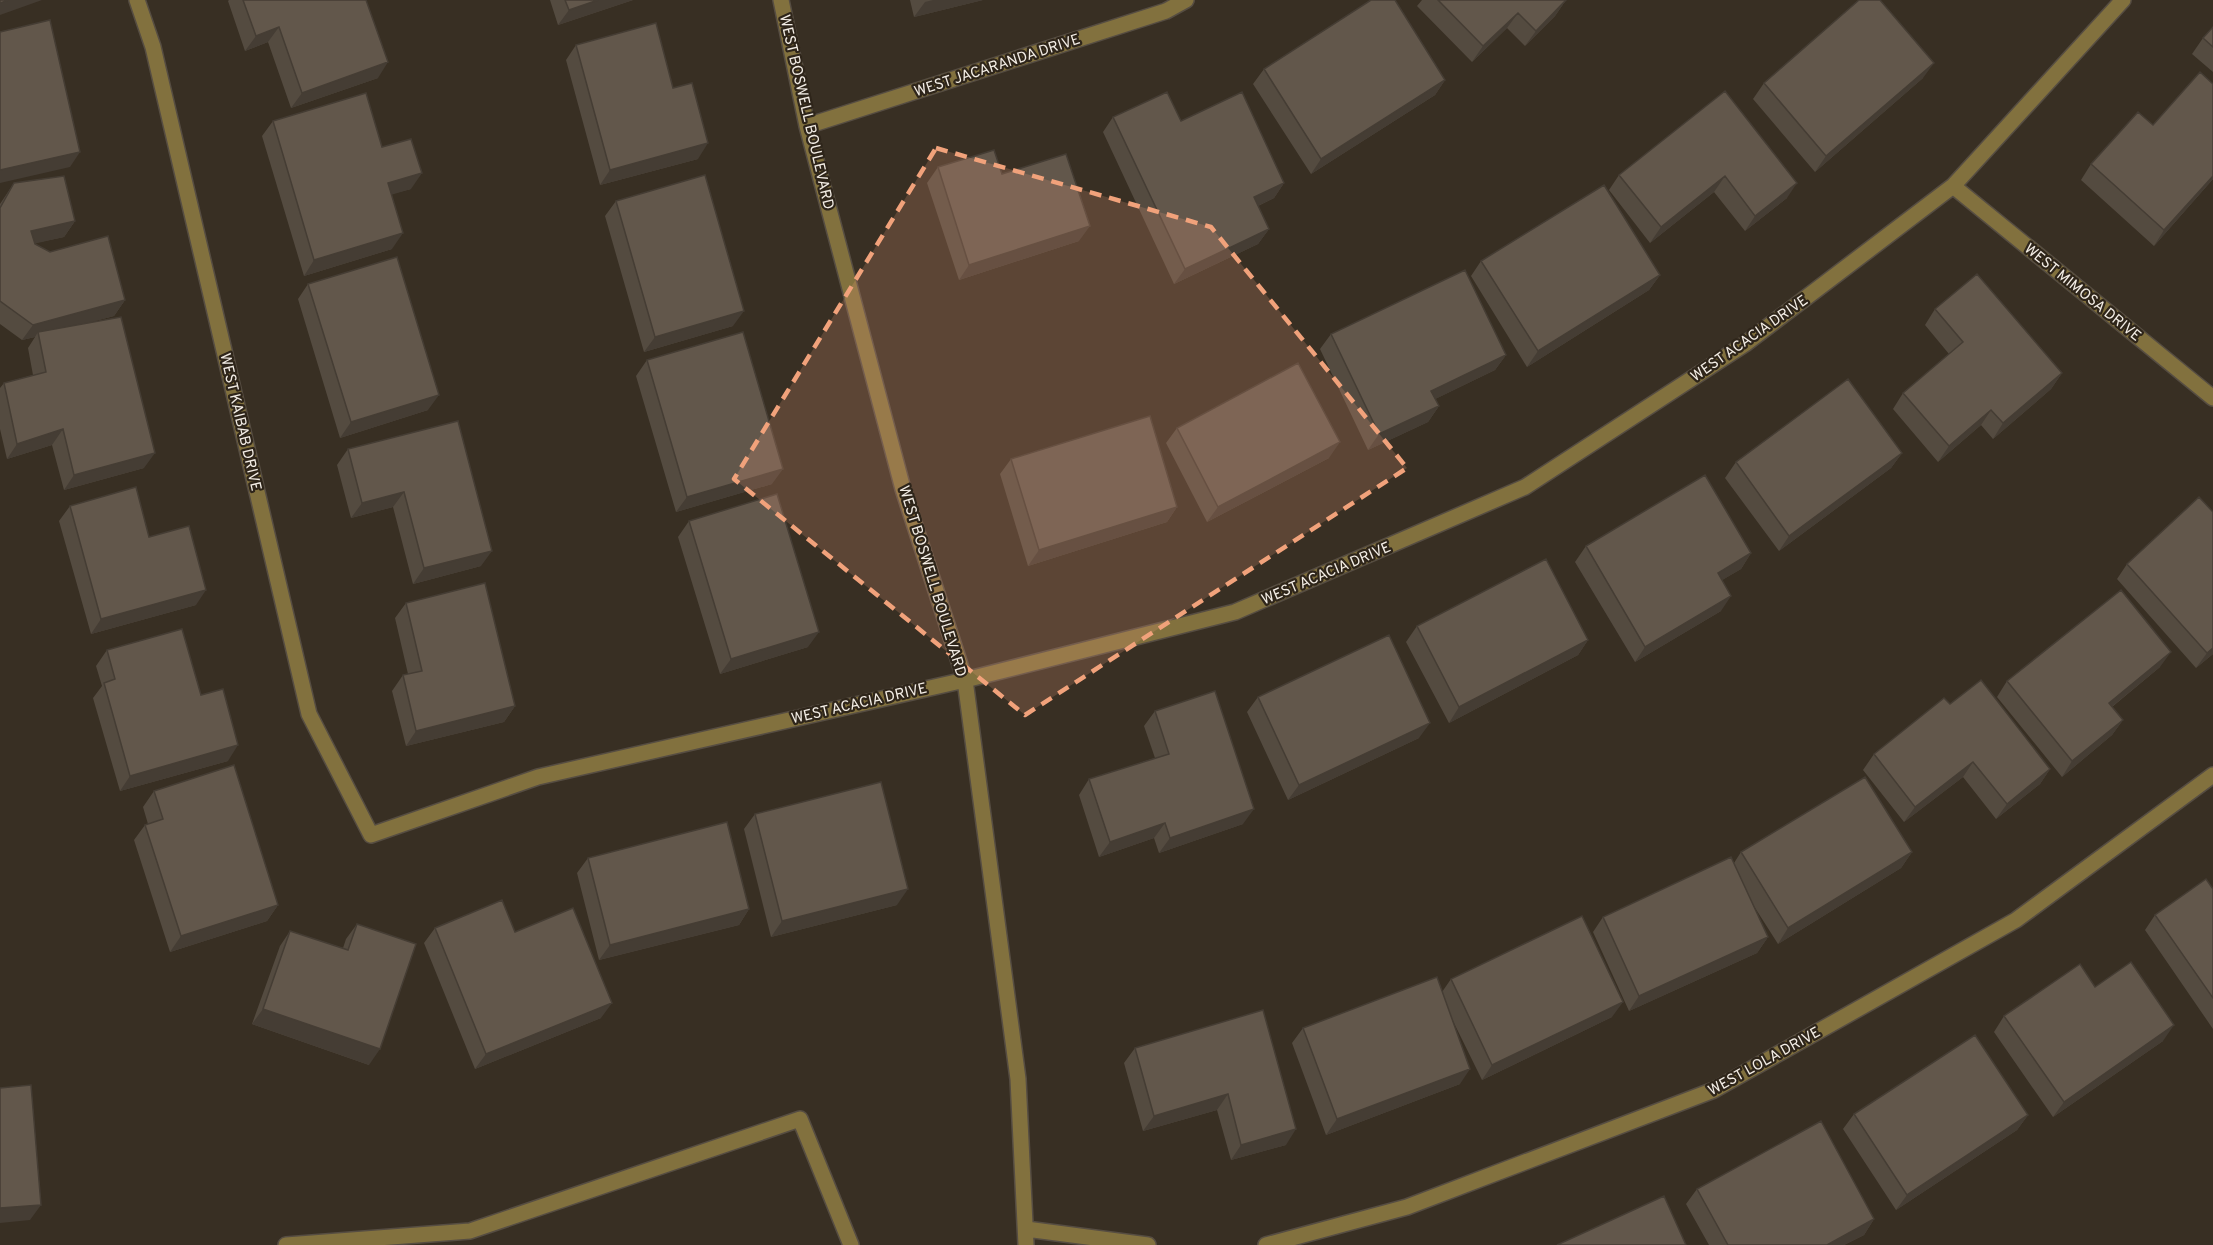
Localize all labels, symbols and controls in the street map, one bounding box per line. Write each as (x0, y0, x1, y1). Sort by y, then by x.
street label: WEST BOSWELL BOULEVARD (774, 13, 837, 212)
street label: WEST JACARANDA DRIVE (912, 31, 1083, 102)
street label: WEST MIMOSA DRIVE (2020, 240, 2144, 346)
street label: WEST ACACIA DRIVE (1688, 292, 1812, 387)
street label: WEST KAIBAB DRIVE (214, 352, 265, 493)
street label: WEST BOSWELL BOULEVARD (893, 483, 970, 679)
street label: WEST ACACIA DRIVE (1259, 538, 1394, 610)
street label: WEST ACACIA DRIVE (790, 680, 929, 729)
street label: WEST LOLA DRIVE (1705, 1024, 1824, 1101)

